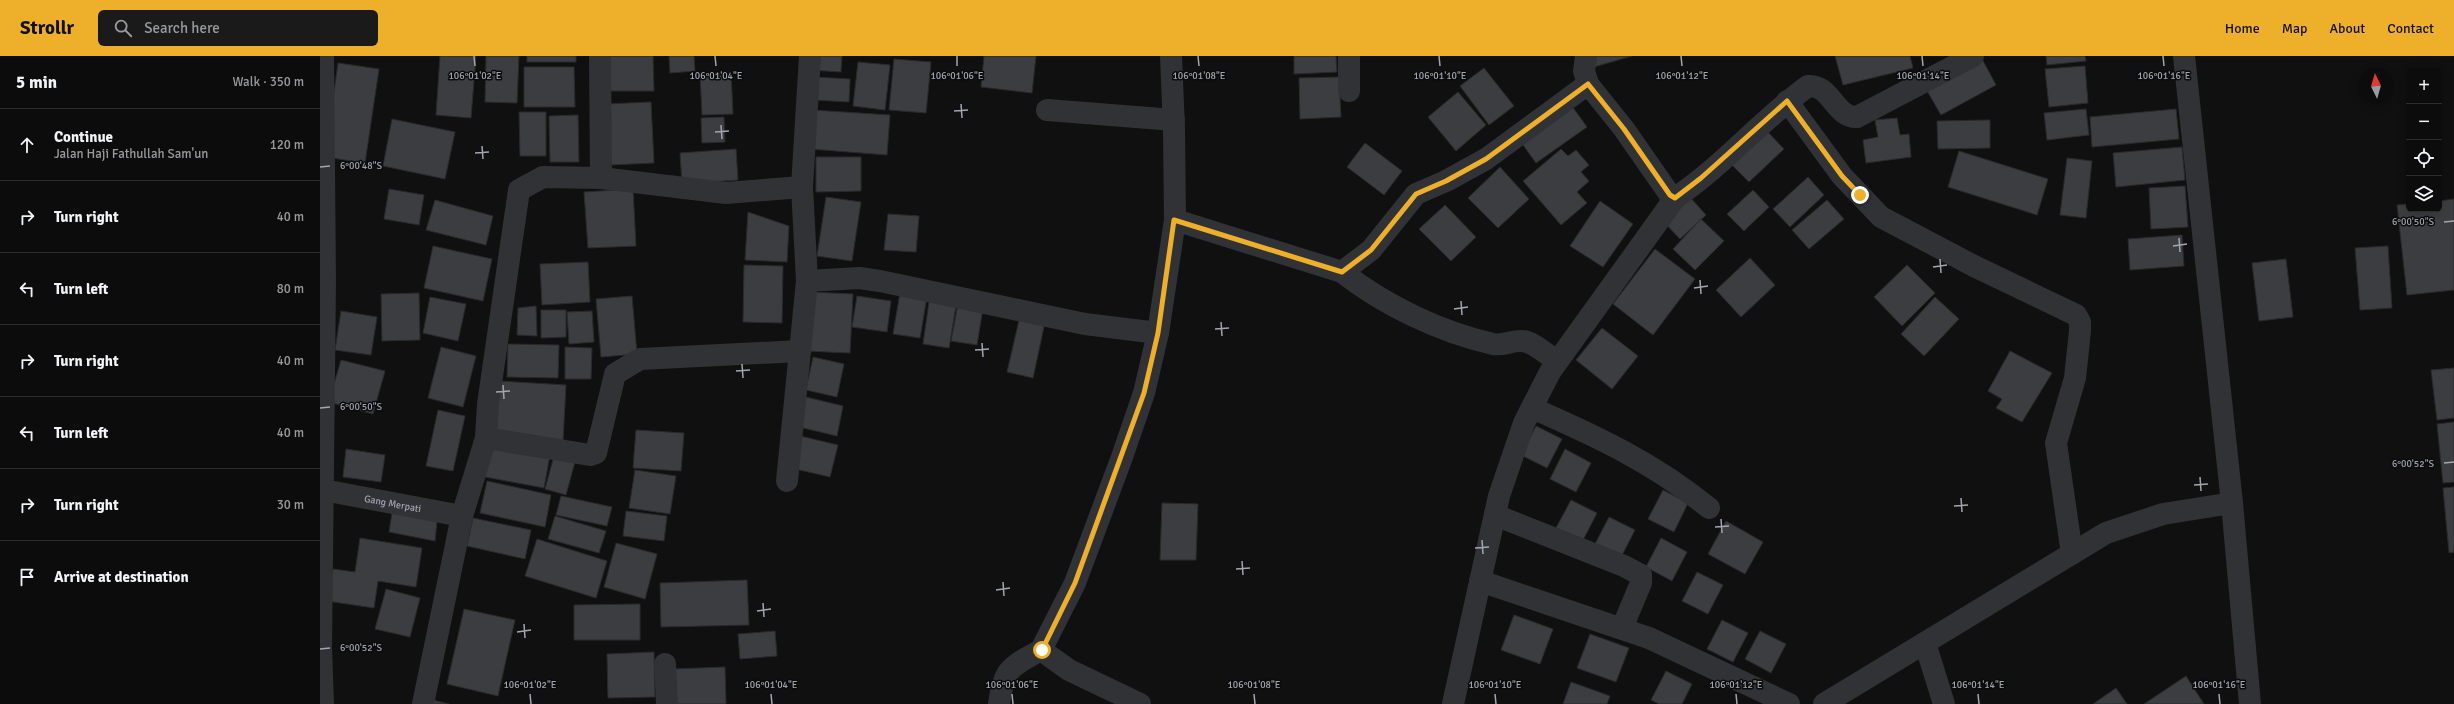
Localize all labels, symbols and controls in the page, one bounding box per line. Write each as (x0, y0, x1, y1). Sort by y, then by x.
search box (98, 10, 378, 46)
text: Strollr (20, 16, 74, 40)
icon: search (112, 17, 134, 39)
text: Search here (144, 19, 220, 37)
text: Home (2225, 20, 2260, 37)
text: Map (2282, 20, 2307, 37)
text: About (2329, 20, 2365, 37)
text: Contact (2387, 20, 2434, 37)
north arrow (2358, 68, 2394, 104)
map controls (2406, 68, 2442, 212)
button: + (2406, 68, 2442, 104)
text: 106°01'02"E (448, 70, 502, 82)
text: 106°01'04"E (689, 70, 743, 82)
text: 106°01'06"E (930, 70, 984, 82)
text: 106°01'08"E (1172, 70, 1226, 82)
text: 106°01'10"E (1413, 70, 1467, 82)
text: 106°01'12"E (1655, 70, 1709, 82)
text: 106°01'14"E (1896, 70, 1950, 82)
text: 106°01'16"E (2137, 70, 2191, 82)
text: 5 min (16, 72, 57, 93)
text: Walk · 350 m (233, 74, 304, 90)
button: − (2406, 104, 2442, 140)
text: Continue (54, 128, 113, 146)
icon: ahead (16, 134, 38, 156)
text: 120 m (270, 137, 304, 153)
button: locate (2406, 140, 2442, 176)
text: Jalan Haji Fathullah Sam'un (54, 146, 208, 162)
text: 6°00'48"S (340, 160, 383, 172)
button: layers (2406, 176, 2442, 212)
route end (1851, 186, 1869, 204)
icon: right (16, 206, 38, 228)
text: Turn right (54, 208, 119, 226)
text: 40 m (277, 209, 304, 225)
text: 6°00'50"S (2392, 216, 2435, 228)
icon: left (16, 278, 38, 300)
text: Turn left (54, 280, 108, 298)
text: 80 m (277, 281, 304, 297)
icon: right (16, 350, 38, 372)
text: Turn right (54, 352, 119, 370)
text: 40 m (277, 353, 304, 369)
text: 6°00'50"S (340, 401, 383, 413)
icon: left (16, 422, 38, 444)
text: Turn left (54, 424, 108, 442)
text: 40 m (277, 425, 304, 441)
text: 6°00'52"S (2392, 458, 2435, 470)
street label: Gang Merpati (363, 493, 422, 515)
icon: right (16, 494, 38, 516)
text: Turn right (54, 496, 119, 514)
text: 30 m (277, 497, 304, 513)
icon: arrive (16, 566, 38, 588)
text: Arrive at destination (54, 568, 189, 586)
route start (1033, 641, 1051, 659)
text: 6°00'52"S (340, 642, 383, 654)
text: 106°01'02"E (503, 679, 557, 691)
text: 106°01'04"E (744, 679, 798, 691)
text: 106°01'06"E (985, 679, 1039, 691)
text: 106°01'08"E (1227, 679, 1281, 691)
text: 106°01'10"E (1468, 679, 1522, 691)
text: 106°01'12"E (1709, 679, 1763, 691)
text: 106°01'14"E (1951, 679, 2005, 691)
text: 106°01'16"E (2192, 679, 2246, 691)

